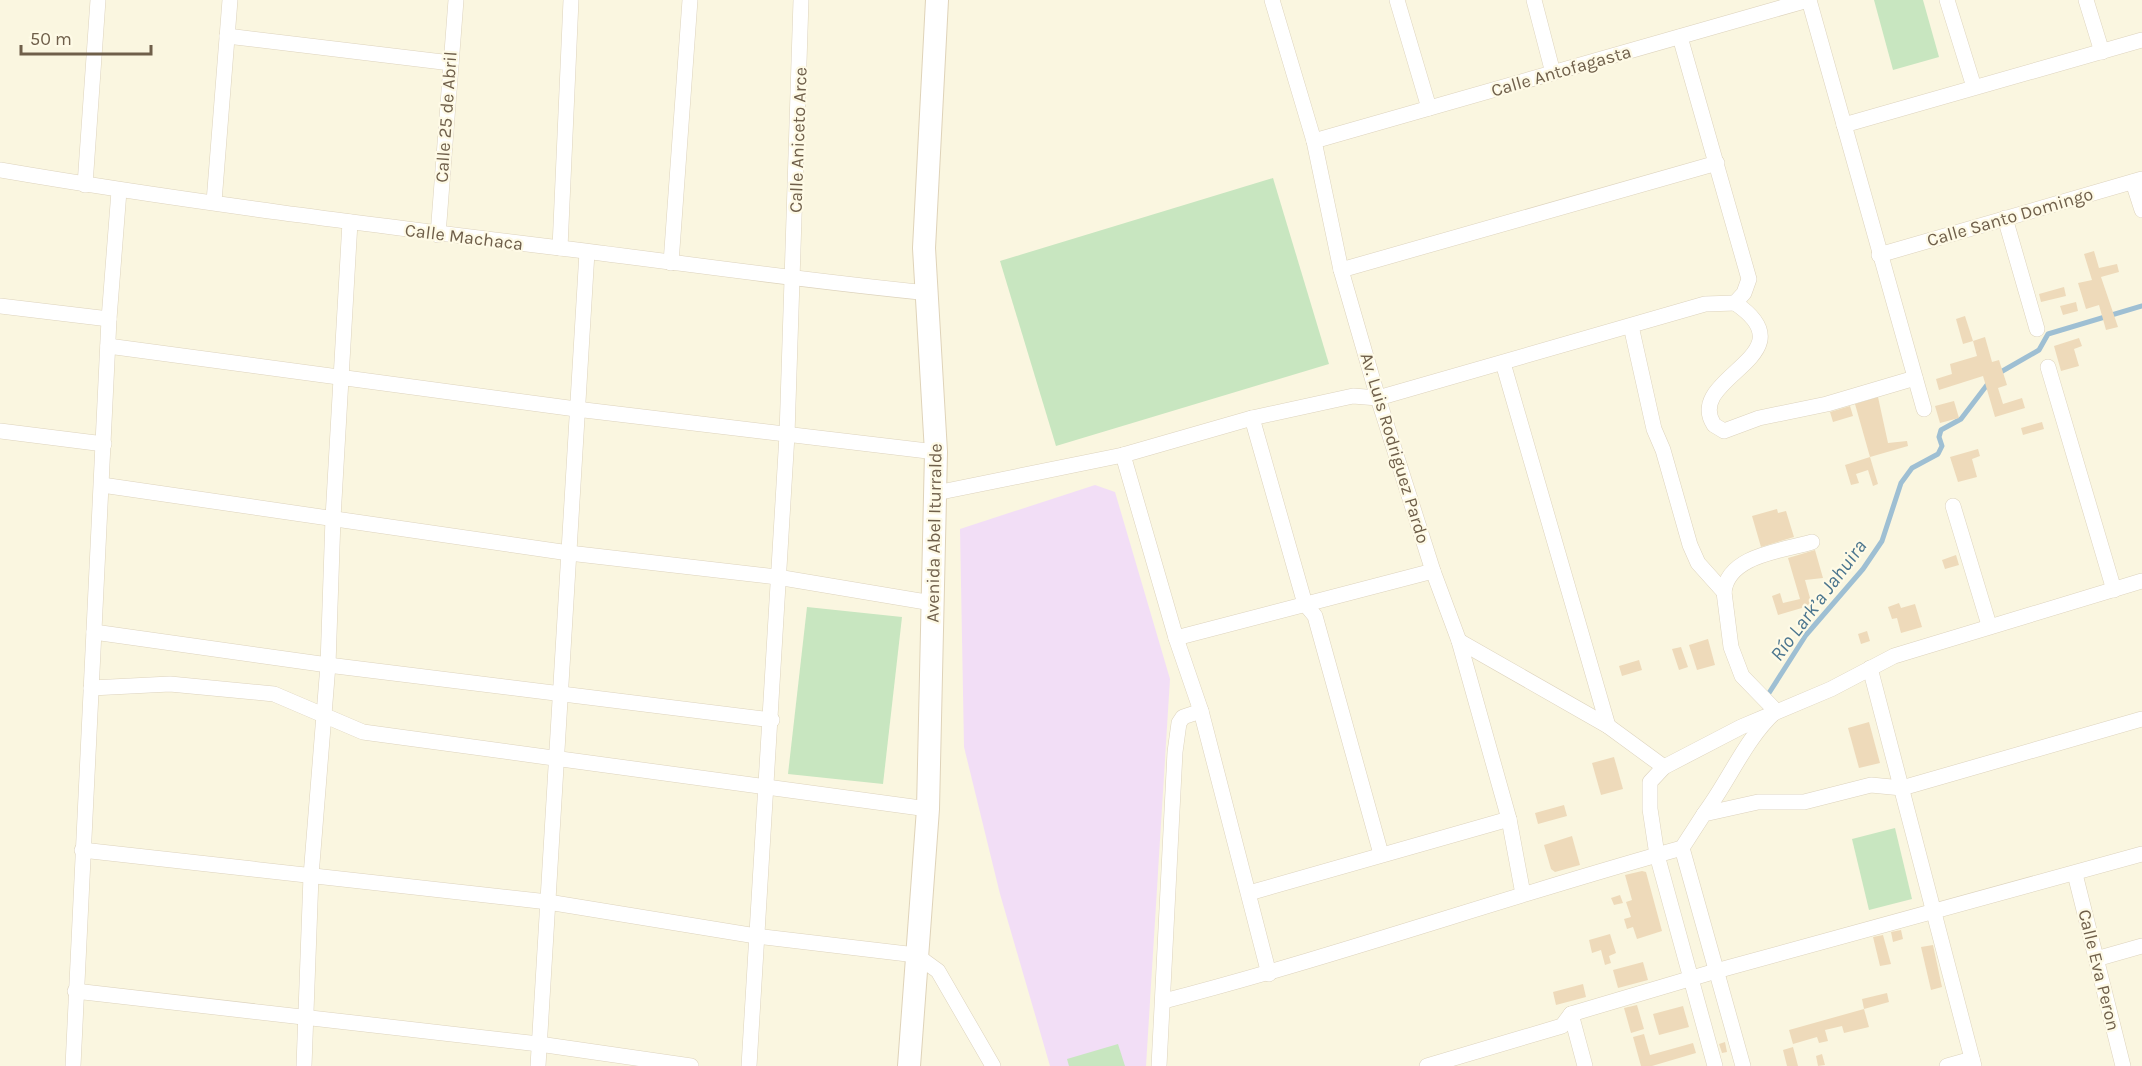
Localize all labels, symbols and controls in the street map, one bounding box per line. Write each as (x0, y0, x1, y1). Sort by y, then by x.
scale bar (21, 18, 152, 56)
text: 50 m (30, 28, 72, 50)
street label: Calle Antofagasta (1488, 40, 1634, 102)
street label: Calle 25 de Abril (430, 51, 462, 183)
street label: Calle Aniceto Arce (784, 67, 812, 213)
street label: Calle Santo Domingo (1924, 183, 2096, 251)
street label: Calle Machaca (404, 219, 524, 255)
street label: Av. Luis Rodriguez Pardo (1355, 350, 1435, 546)
street label: Avenida Abel Iturralde (921, 443, 947, 623)
water label: Río Lark’a Jahuira (1765, 535, 1871, 665)
street label: Calle Eva Peron (2073, 907, 2125, 1033)

